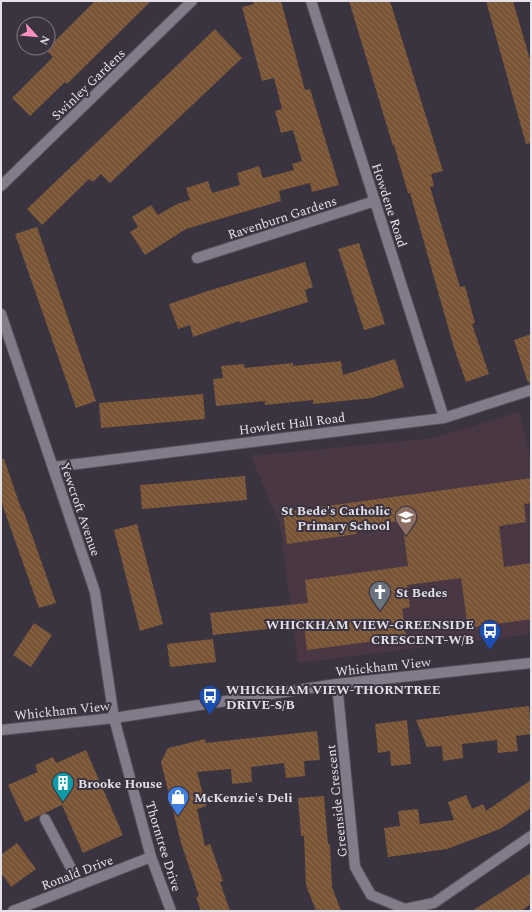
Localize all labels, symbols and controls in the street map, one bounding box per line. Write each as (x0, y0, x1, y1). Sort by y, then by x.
north arrow (16, 16, 56, 56)
text: N (35, 32, 54, 48)
street label: Swinley Gardens (47, 44, 130, 125)
street label: Howdene Road (366, 161, 412, 250)
street label: Ravenburn Gardens (225, 191, 340, 245)
street label: Howlett Hall Road (238, 408, 346, 440)
street label: Yewcroft Avenue (55, 460, 105, 559)
place label: St Bede's Catholic Primary School (281, 501, 390, 536)
school or university icon: St Bede's Catholic Primary School (393, 504, 419, 537)
church icon: St Bedes (367, 579, 393, 612)
place label: St Bedes (396, 583, 447, 603)
place label: WHICKHAM VIEW-GREENSIDE CRESCENT-W/B (266, 615, 474, 650)
bus stop icon: WHICKHAM VIEW-GREENSIDE CRESCENT-W/B (477, 618, 503, 651)
street label: Whickham View (334, 652, 433, 682)
place label: WHICKHAM VIEW-THORNTREE DRIVE-S/B (226, 680, 441, 715)
bus stop icon: WHICKHAM VIEW-THORNTREE DRIVE-S/B (197, 683, 223, 716)
street label: Whickham View (13, 696, 112, 726)
street label: Greenside Crescent (321, 743, 353, 858)
building icon: Brooke House (50, 770, 76, 803)
place label: Brooke House (78, 774, 162, 794)
shop icon: McKenzie's Deli (165, 784, 191, 817)
place label: McKenzie's Deli (194, 788, 293, 808)
street label: Thorntree Drive (140, 799, 186, 894)
street label: Ronald Drive (38, 850, 116, 896)

